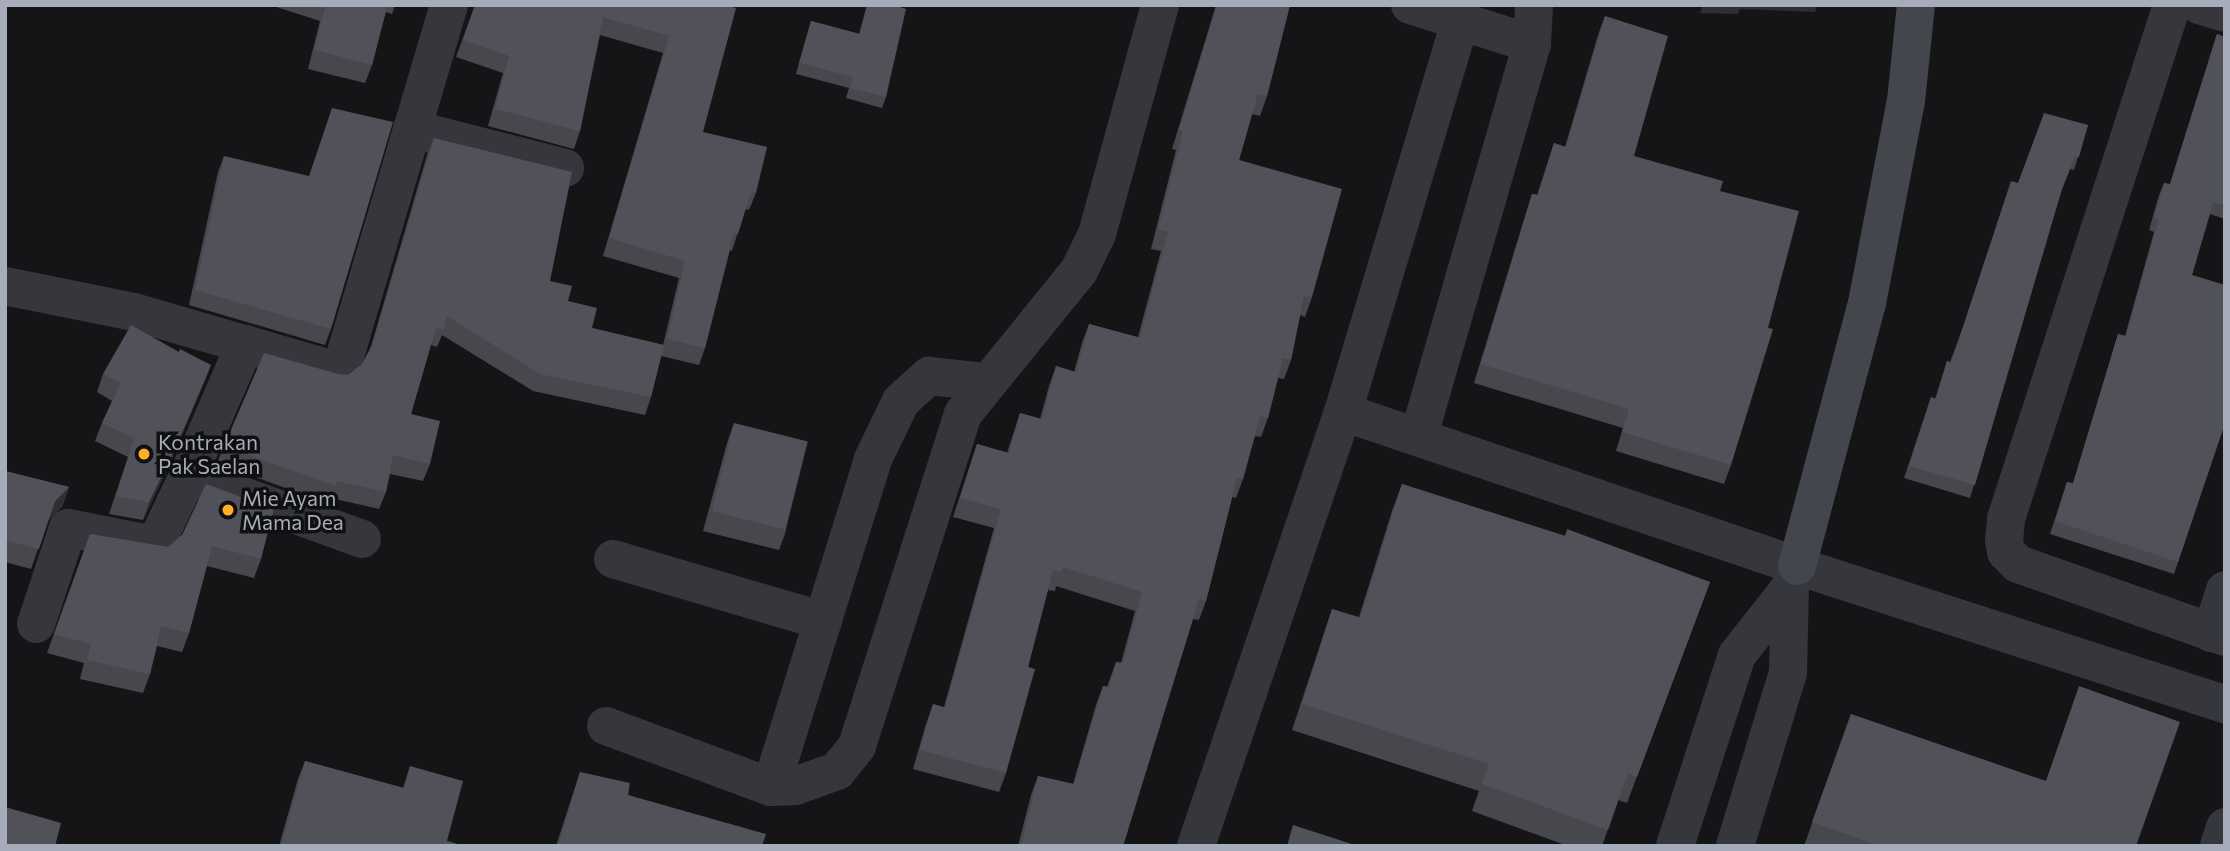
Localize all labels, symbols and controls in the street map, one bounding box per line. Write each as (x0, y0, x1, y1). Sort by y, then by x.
place label: Kontrakan Pak Saelan (158, 429, 260, 479)
marker: Kontrakan Pak Saelan (136, 446, 152, 462)
place label: Mie Ayam Mama Dea (242, 485, 344, 535)
marker: Mie Ayam Mama Dea (220, 502, 236, 518)

